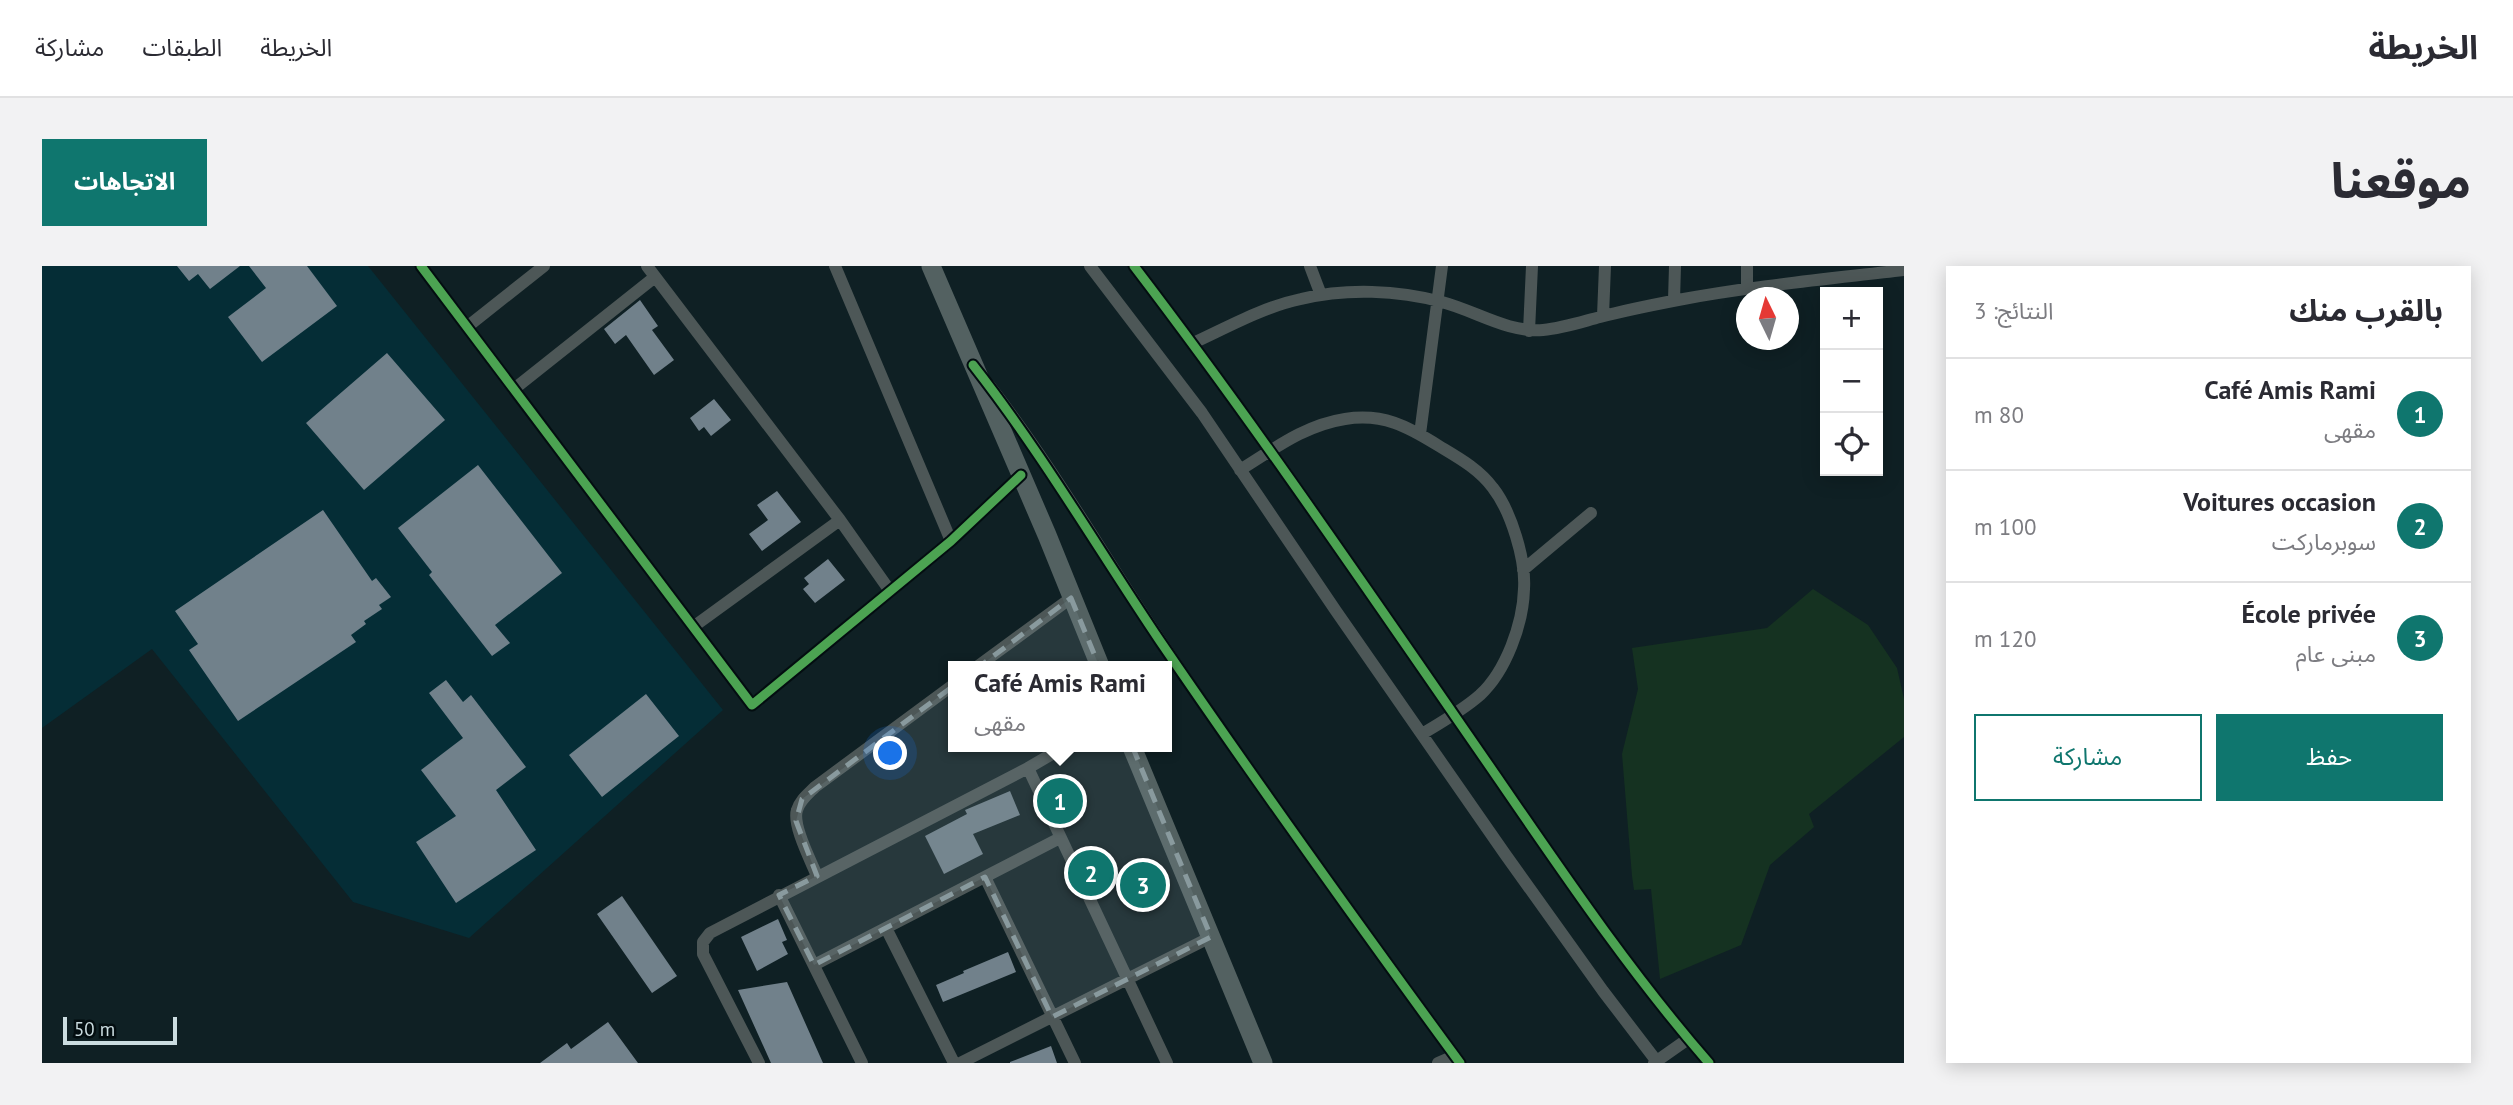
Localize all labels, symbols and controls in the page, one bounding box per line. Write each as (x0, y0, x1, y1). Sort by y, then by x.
text: الخريطة (2368, 25, 2478, 68)
text: مشاركة (35, 32, 104, 63)
text: الطبقات (142, 32, 222, 63)
text: الخريطة (260, 32, 332, 63)
button: الاتجاهات (42, 139, 207, 226)
text: موقعنا (2331, 148, 2471, 212)
north arrow (1736, 287, 1799, 350)
map controls (1820, 287, 1883, 476)
button: + (1820, 287, 1883, 350)
text: بالقرب منك (2289, 290, 2443, 329)
text: النتائج: 3 (1974, 296, 2053, 325)
button: − (1820, 350, 1883, 413)
text: Café Amis Rami (2204, 373, 2376, 406)
text: 80 m (1974, 400, 2024, 429)
text: 1 (2413, 400, 2427, 429)
button: locate (1820, 413, 1883, 476)
text: مقهى (2324, 415, 2376, 444)
text: Voitures occasion (2183, 485, 2376, 518)
text: 100 m (1974, 512, 2036, 541)
text: 2 (2413, 512, 2427, 541)
text: سوبرماركت (2272, 527, 2376, 556)
text: École privée (2242, 597, 2376, 630)
text: 120 m (1974, 624, 2036, 653)
text: 3 (2413, 624, 2427, 653)
text: مبنى عام (2296, 639, 2376, 668)
popup (948, 661, 1172, 752)
text: Café Amis Rami (974, 666, 1146, 699)
text: مقهى (974, 708, 1026, 737)
button: مشاركة (1974, 714, 2202, 801)
button: حفظ (2216, 714, 2443, 801)
your location (873, 736, 907, 770)
pin: 1 (1037, 775, 1083, 827)
pin: 2 (1068, 847, 1114, 899)
pin: 3 (1120, 859, 1166, 911)
scale bar (63, 1014, 177, 1046)
text: 50 m (74, 1017, 115, 1041)

